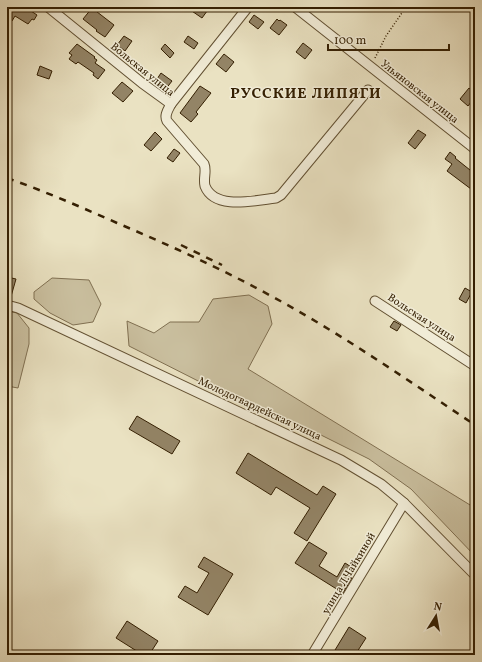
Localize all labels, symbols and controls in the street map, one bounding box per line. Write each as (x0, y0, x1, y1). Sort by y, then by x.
scale bar (328, 26, 449, 52)
text: 100 m (334, 33, 367, 49)
street label: Вольская улица (107, 40, 178, 101)
street label: Ульяновская улица (377, 57, 462, 128)
district label: РУССКИЕ ЛИПЯГИ (230, 84, 382, 105)
street label: Вольская улица (384, 291, 459, 346)
street label: Молодогвардейская улица (195, 374, 324, 445)
street label: улица Л.Чайкиной (319, 530, 380, 617)
north arrow (416, 596, 456, 636)
text: N (432, 600, 443, 616)

